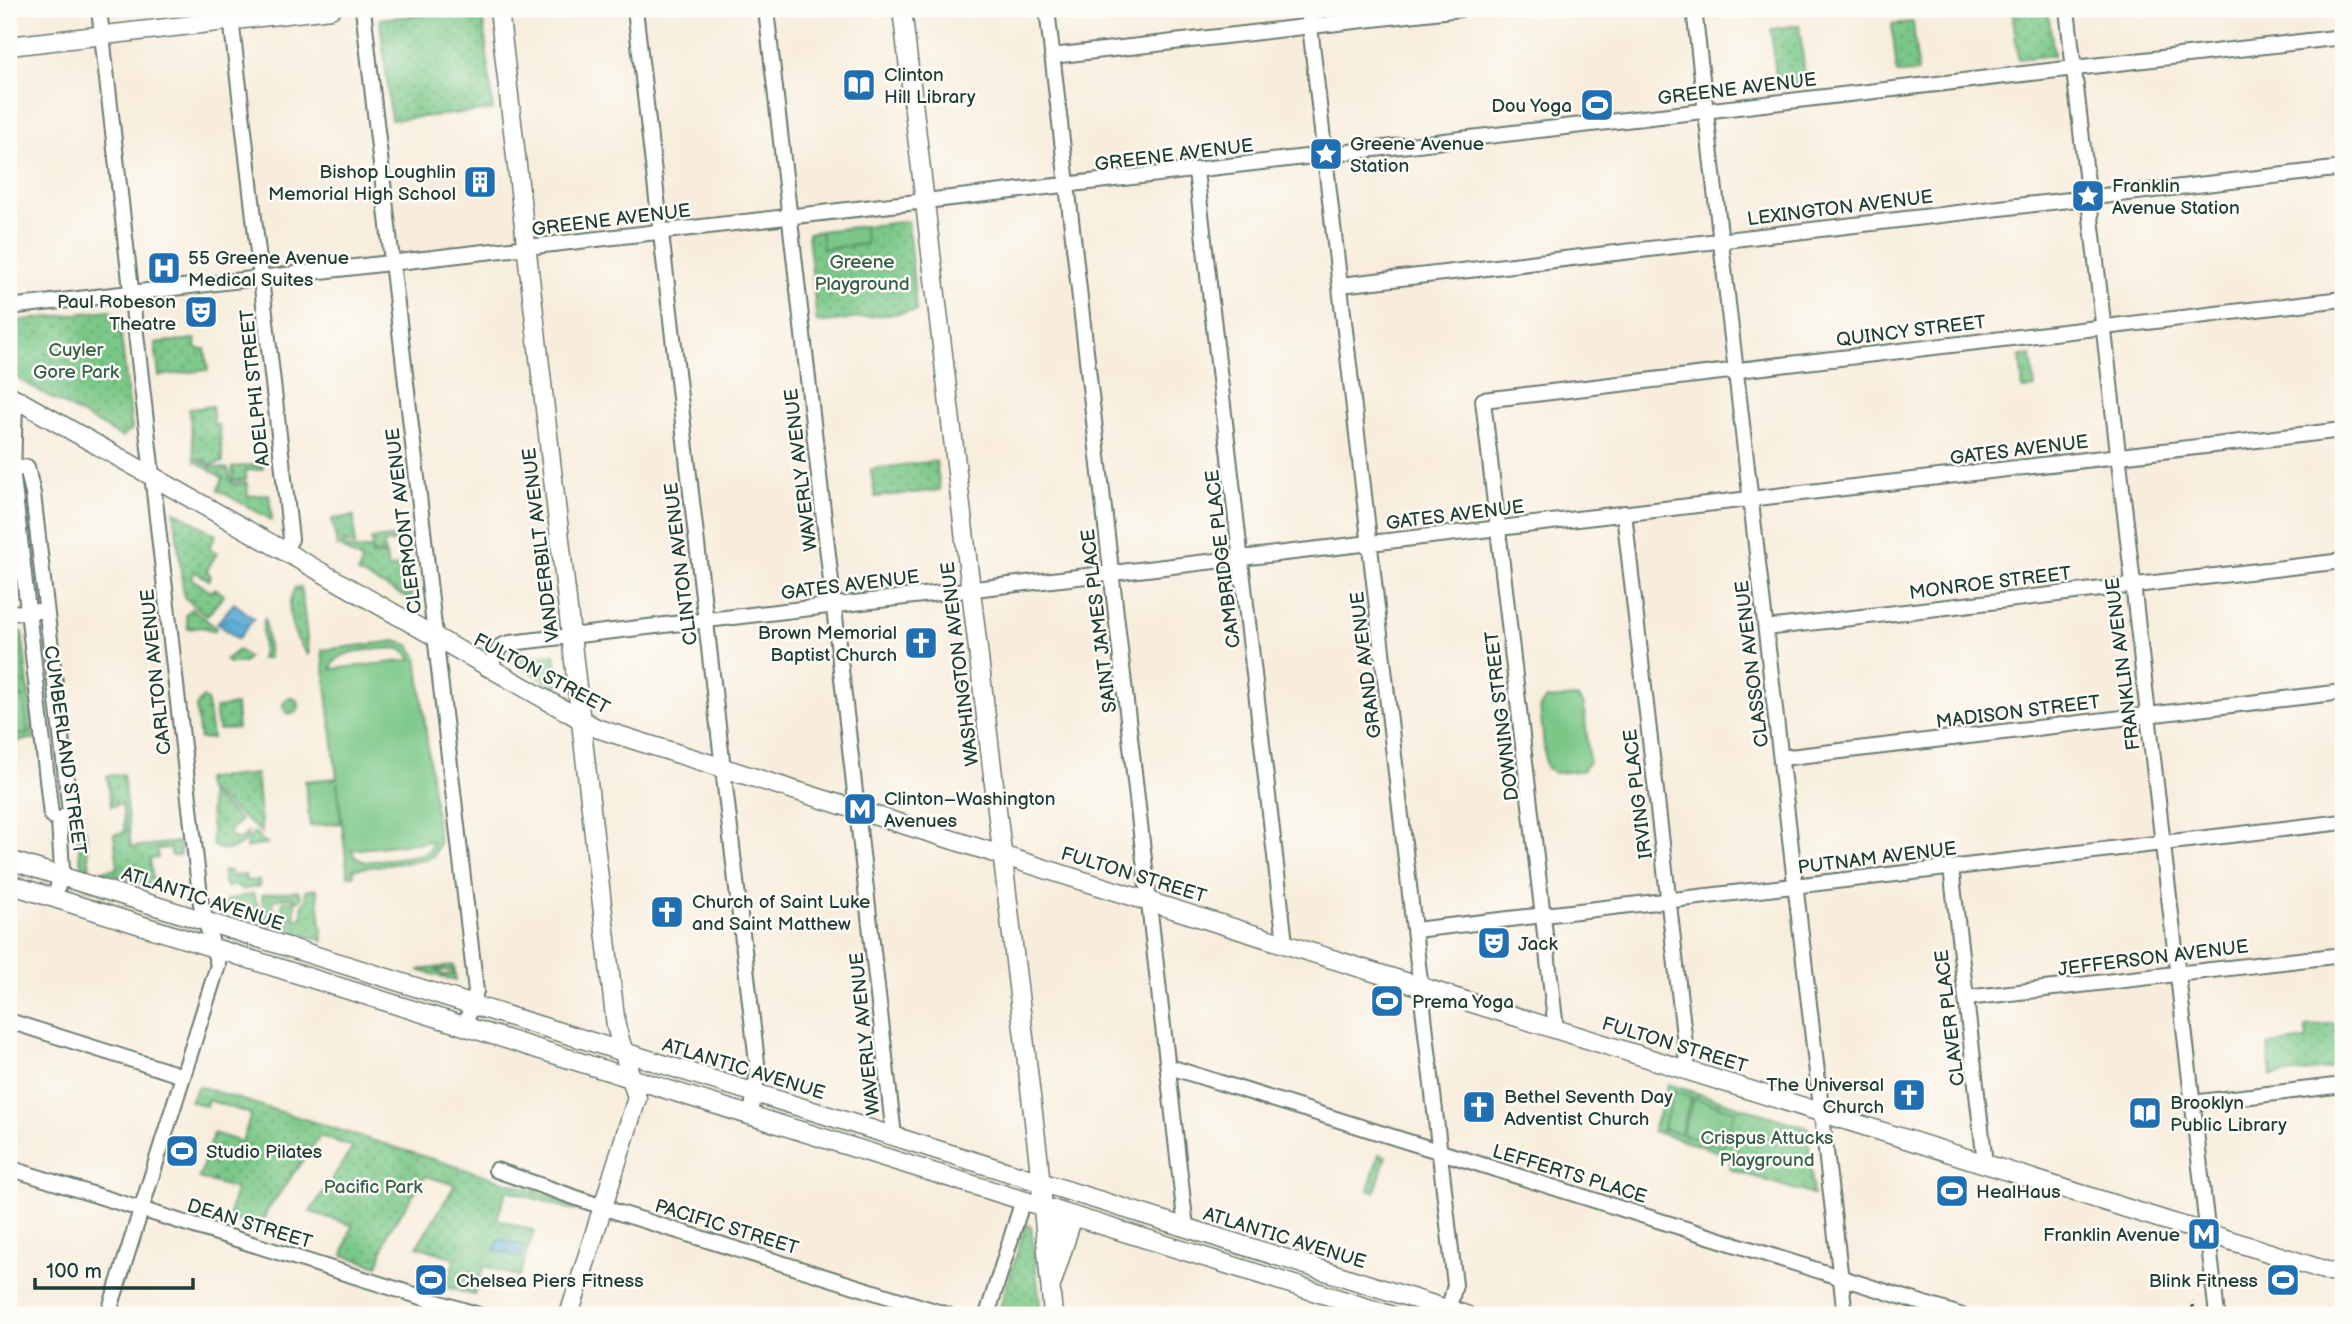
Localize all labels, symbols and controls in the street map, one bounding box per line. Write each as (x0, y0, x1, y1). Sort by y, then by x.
place label: Clinton Hill Library (884, 64, 976, 109)
library icon: Clinton Hill Library (840, 66, 878, 104)
street label: GREENE AVENUE (1657, 68, 1818, 111)
sports icon: Dou Yoga (1578, 86, 1616, 124)
place label: Dou Yoga (1491, 95, 1572, 118)
place label: Greene Avenue Station (1350, 133, 1484, 178)
street label: GREENE AVENUE (1094, 134, 1255, 177)
place icon: Greene Avenue Station (1307, 135, 1345, 173)
place label: Bishop Loughlin Memorial High School (268, 161, 456, 206)
building icon: Bishop Loughlin Memorial High School (461, 163, 499, 201)
place label: Franklin Avenue Station (2112, 175, 2240, 220)
place icon: Franklin Avenue Station (2069, 177, 2107, 215)
street label: LEXINGTON AVENUE (1746, 186, 1934, 231)
street label: GREENE AVENUE (531, 199, 692, 242)
place label: 55 Greene Avenue Medical Suites (188, 247, 349, 292)
hospital icon: 55 Greene Avenue Medical Suites (145, 249, 183, 287)
park label: Greene Playground (814, 251, 910, 296)
place label: Paul Robeson Theatre (57, 291, 176, 336)
theatre icon: Paul Robeson Theatre (182, 293, 220, 331)
street label: ADELPHI STREET (236, 308, 275, 468)
street label: QUINCY STREET (1835, 311, 1988, 352)
park label: Cuyler Gore Park (33, 339, 120, 384)
street label: WAVERLY AVENUE (780, 387, 823, 553)
street label: CLERMONT AVENUE (382, 427, 427, 615)
street label: GATES AVENUE (1949, 431, 2090, 470)
street label: VANDERBILT AVENUE (518, 446, 565, 643)
street label: CAMBRIDGE PLACE (1201, 468, 1246, 649)
street label: CLINTON AVENUE (660, 481, 703, 646)
street label: GATES AVENUE (1385, 496, 1526, 535)
street label: SAINT JAMES PLACE (1077, 528, 1122, 714)
street label: WASHINGTON AVENUE (937, 560, 984, 767)
street label: MONROE STREET (1908, 562, 2073, 605)
street label: GATES AVENUE (780, 566, 921, 605)
street label: FRANKLIN AVENUE (2101, 576, 2146, 752)
street label: CLASSON AVENUE (1731, 579, 1774, 749)
street label: CARLTON AVENUE (136, 588, 177, 756)
street label: GRAND AVENUE (1346, 590, 1387, 739)
place label: Brown Memorial Baptist Church (758, 622, 897, 667)
church icon: Brown Memorial Baptist Church (902, 624, 940, 662)
street label: FULTON STREET (469, 629, 614, 720)
street label: DOWNING STREET (1481, 629, 1524, 802)
street label: CUMBERLAND STREET (38, 644, 91, 857)
street label: MADISON STREET (1935, 691, 2102, 734)
street label: IRVING PLACE (1619, 728, 1658, 860)
place label: Clinton–Washington Avenues (884, 788, 1055, 833)
metro station icon: Clinton–Washington Avenues (841, 790, 879, 828)
street label: PUTNAM AVENUE (1797, 837, 1958, 880)
street label: FULTON STREET (1058, 842, 1210, 909)
street label: ATLANTIC AVENUE (119, 862, 286, 936)
place label: Church of Saint Luke and Saint Matthew (692, 891, 870, 936)
church icon: Church of Saint Luke and Saint Matthew (648, 893, 686, 931)
theatre icon: Jack (1475, 924, 1513, 962)
place label: Jack (1518, 933, 1558, 956)
street label: JEFFERSON AVENUE (2057, 935, 2250, 982)
street label: CLAVER PLACE (1931, 948, 1970, 1087)
street label: WAVERLY AVENUE (845, 951, 886, 1117)
sports icon: Prema Yoga (1368, 982, 1406, 1020)
place label: Prema Yoga (1412, 991, 1514, 1014)
street label: FULTON STREET (1599, 1012, 1751, 1079)
street label: ATLANTIC AVENUE (659, 1034, 828, 1105)
place label: The Universal Church (1766, 1074, 1884, 1119)
church icon: The Universal Church (1890, 1076, 1928, 1114)
place label: Bethel Seventh Day Adventist Church (1504, 1086, 1673, 1131)
church icon: Bethel Seventh Day Adventist Church (1460, 1088, 1498, 1126)
place label: Brooklyn Public Library (2170, 1092, 2287, 1137)
library icon: Brooklyn Public Library (2126, 1094, 2164, 1132)
park label: Crispus Attucks Playground (1701, 1127, 1833, 1172)
sports icon: Studio Pilates (163, 1132, 201, 1170)
street label: LEFFERTS PLACE (1490, 1140, 1650, 1209)
place label: Studio Pilates (206, 1141, 322, 1164)
sports icon: HealHaus (1933, 1172, 1971, 1210)
park label: Pacific Park (323, 1176, 423, 1199)
place label: HealHaus (1976, 1181, 2061, 1204)
street label: DEAN STREET (184, 1194, 315, 1255)
street label: PACIFIC STREET (652, 1195, 802, 1260)
street label: ATLANTIC AVENUE (1200, 1203, 1369, 1274)
metro station icon: Franklin Avenue (2185, 1215, 2223, 1253)
place label: Franklin Avenue (2043, 1224, 2180, 1247)
scale bar (35, 1247, 192, 1291)
text: 100 m (46, 1259, 102, 1284)
sports icon: Chelsea Piers Fitness (412, 1261, 450, 1299)
sports icon: Blink Fitness (2264, 1261, 2302, 1299)
place label: Chelsea Piers Fitness (456, 1270, 644, 1293)
place label: Blink Fitness (2149, 1270, 2258, 1293)

